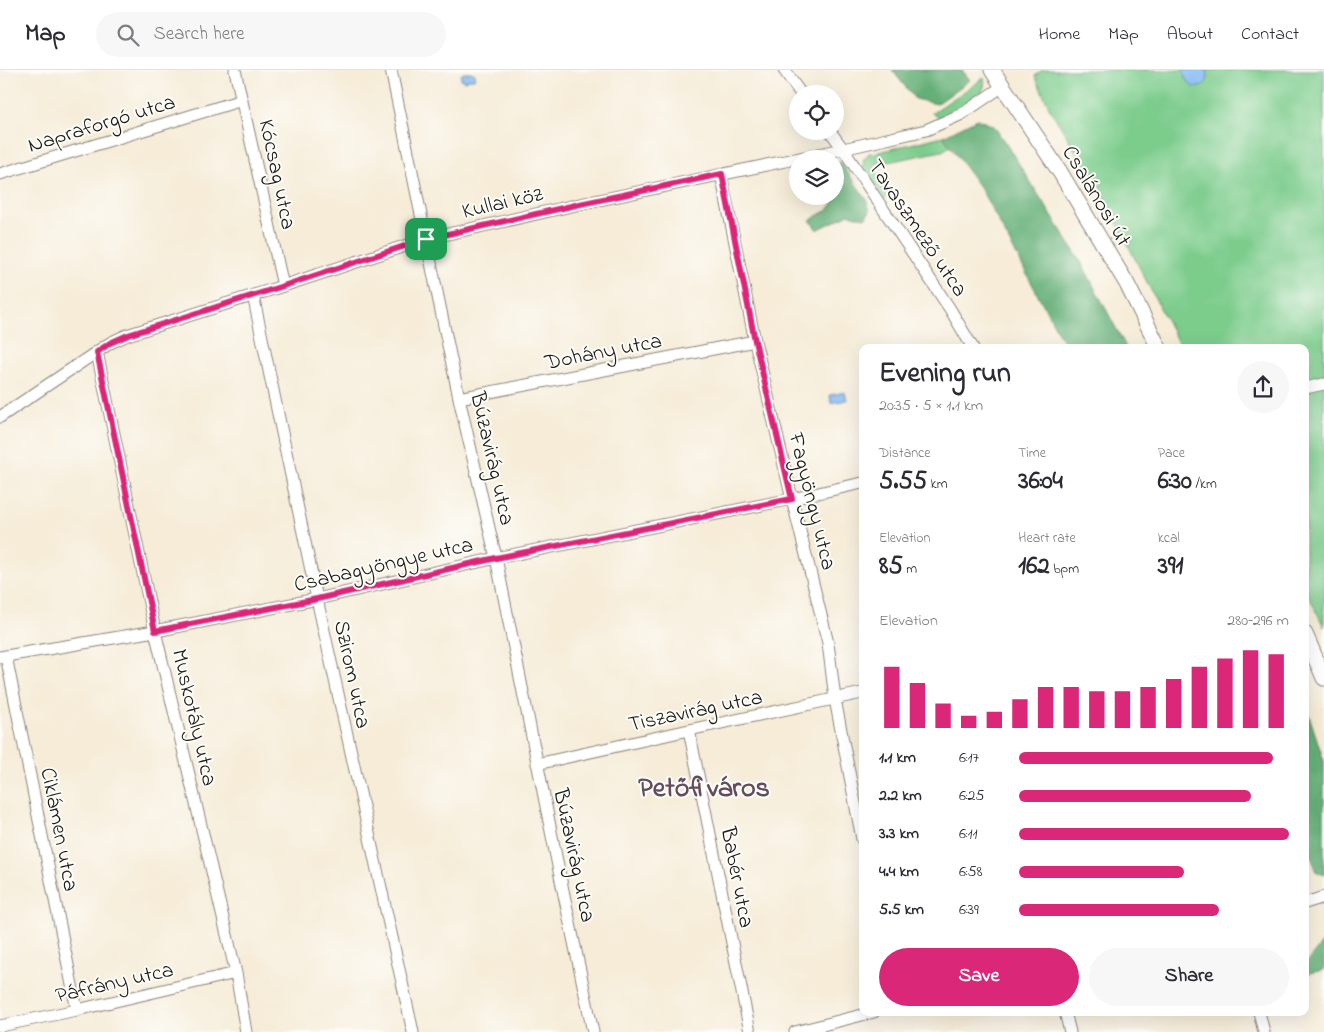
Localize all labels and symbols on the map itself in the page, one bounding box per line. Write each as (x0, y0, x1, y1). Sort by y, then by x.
street label: Napraforgó utca (24, 87, 180, 163)
street label: Kócsag utca (248, 117, 303, 233)
street label: Csalánosi út (1053, 140, 1139, 254)
street label: Tavaszmező utca (859, 153, 974, 304)
street label: Kullai köz (459, 179, 547, 229)
pin (405, 218, 447, 260)
street label: Dohány utca (541, 326, 665, 381)
street label: Búzavirág utca (459, 388, 522, 529)
street label: Fagyöngy utca (777, 429, 844, 574)
street label: Csabagyöngye utca (291, 530, 477, 603)
street label: Szirom utca (324, 618, 378, 732)
street label: Muskotály utca (161, 646, 224, 790)
street label: Tiszavirág utca (626, 682, 766, 743)
street label: Ciklámen utca (30, 765, 86, 894)
district label: Petőfiváros (638, 769, 770, 810)
street label: Búzavirág utca (542, 785, 603, 926)
street label: Babér utca (710, 823, 761, 931)
street label: Páfrány utca (53, 955, 177, 1014)

